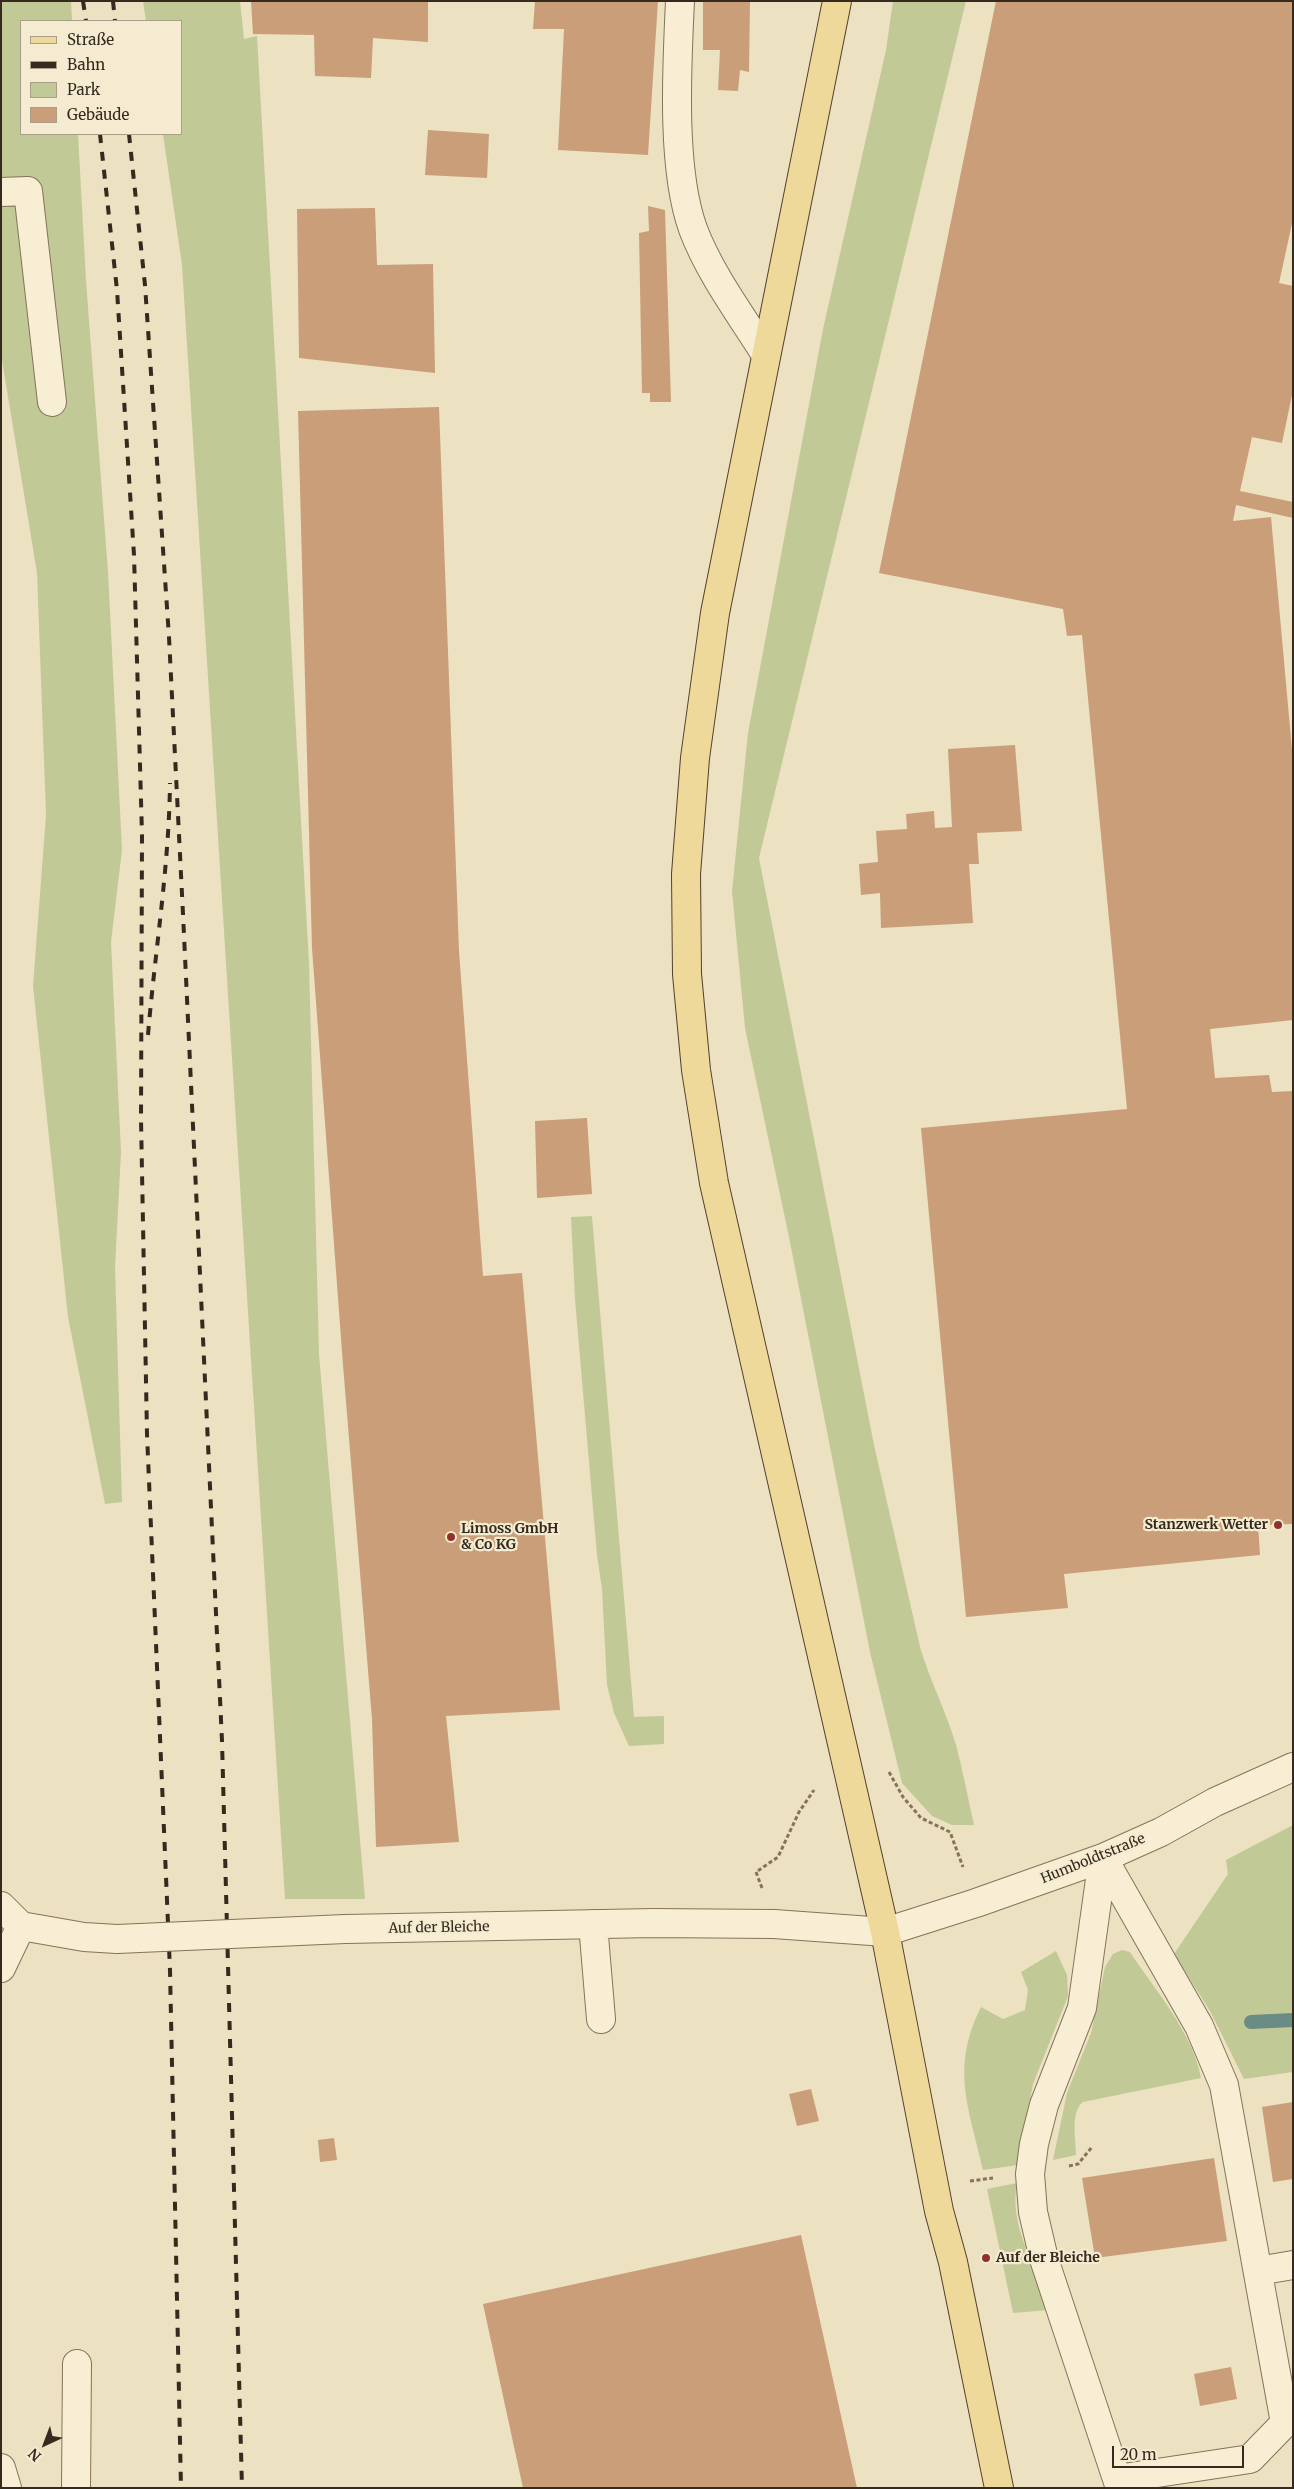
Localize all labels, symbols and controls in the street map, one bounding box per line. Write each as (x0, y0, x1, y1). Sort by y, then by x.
legend (20, 20, 182, 135)
text: Straße (67, 30, 114, 49)
text: Bahn (67, 55, 105, 74)
text: Park (67, 80, 100, 99)
text: Gebäude (67, 105, 129, 124)
place label: Stanzwerk Wetter (1144, 1517, 1268, 1533)
marker: Stanzwerk Wetter (1272, 1519, 1284, 1531)
place label: Limoss GmbH & Co KG (461, 1521, 559, 1554)
marker: Limoss GmbH & Co KG (445, 1531, 457, 1543)
street label: Humboldtstraße (1038, 1830, 1148, 1888)
street label: Auf der Bleiche (388, 1919, 490, 1937)
place label: Auf der Bleiche (996, 2250, 1100, 2266)
marker: Auf der Bleiche (980, 2252, 992, 2264)
north arrow (20, 2419, 70, 2469)
scale bar (1114, 2436, 1246, 2468)
text: N (25, 2445, 45, 2465)
text: 20 m (1120, 2445, 1157, 2464)

